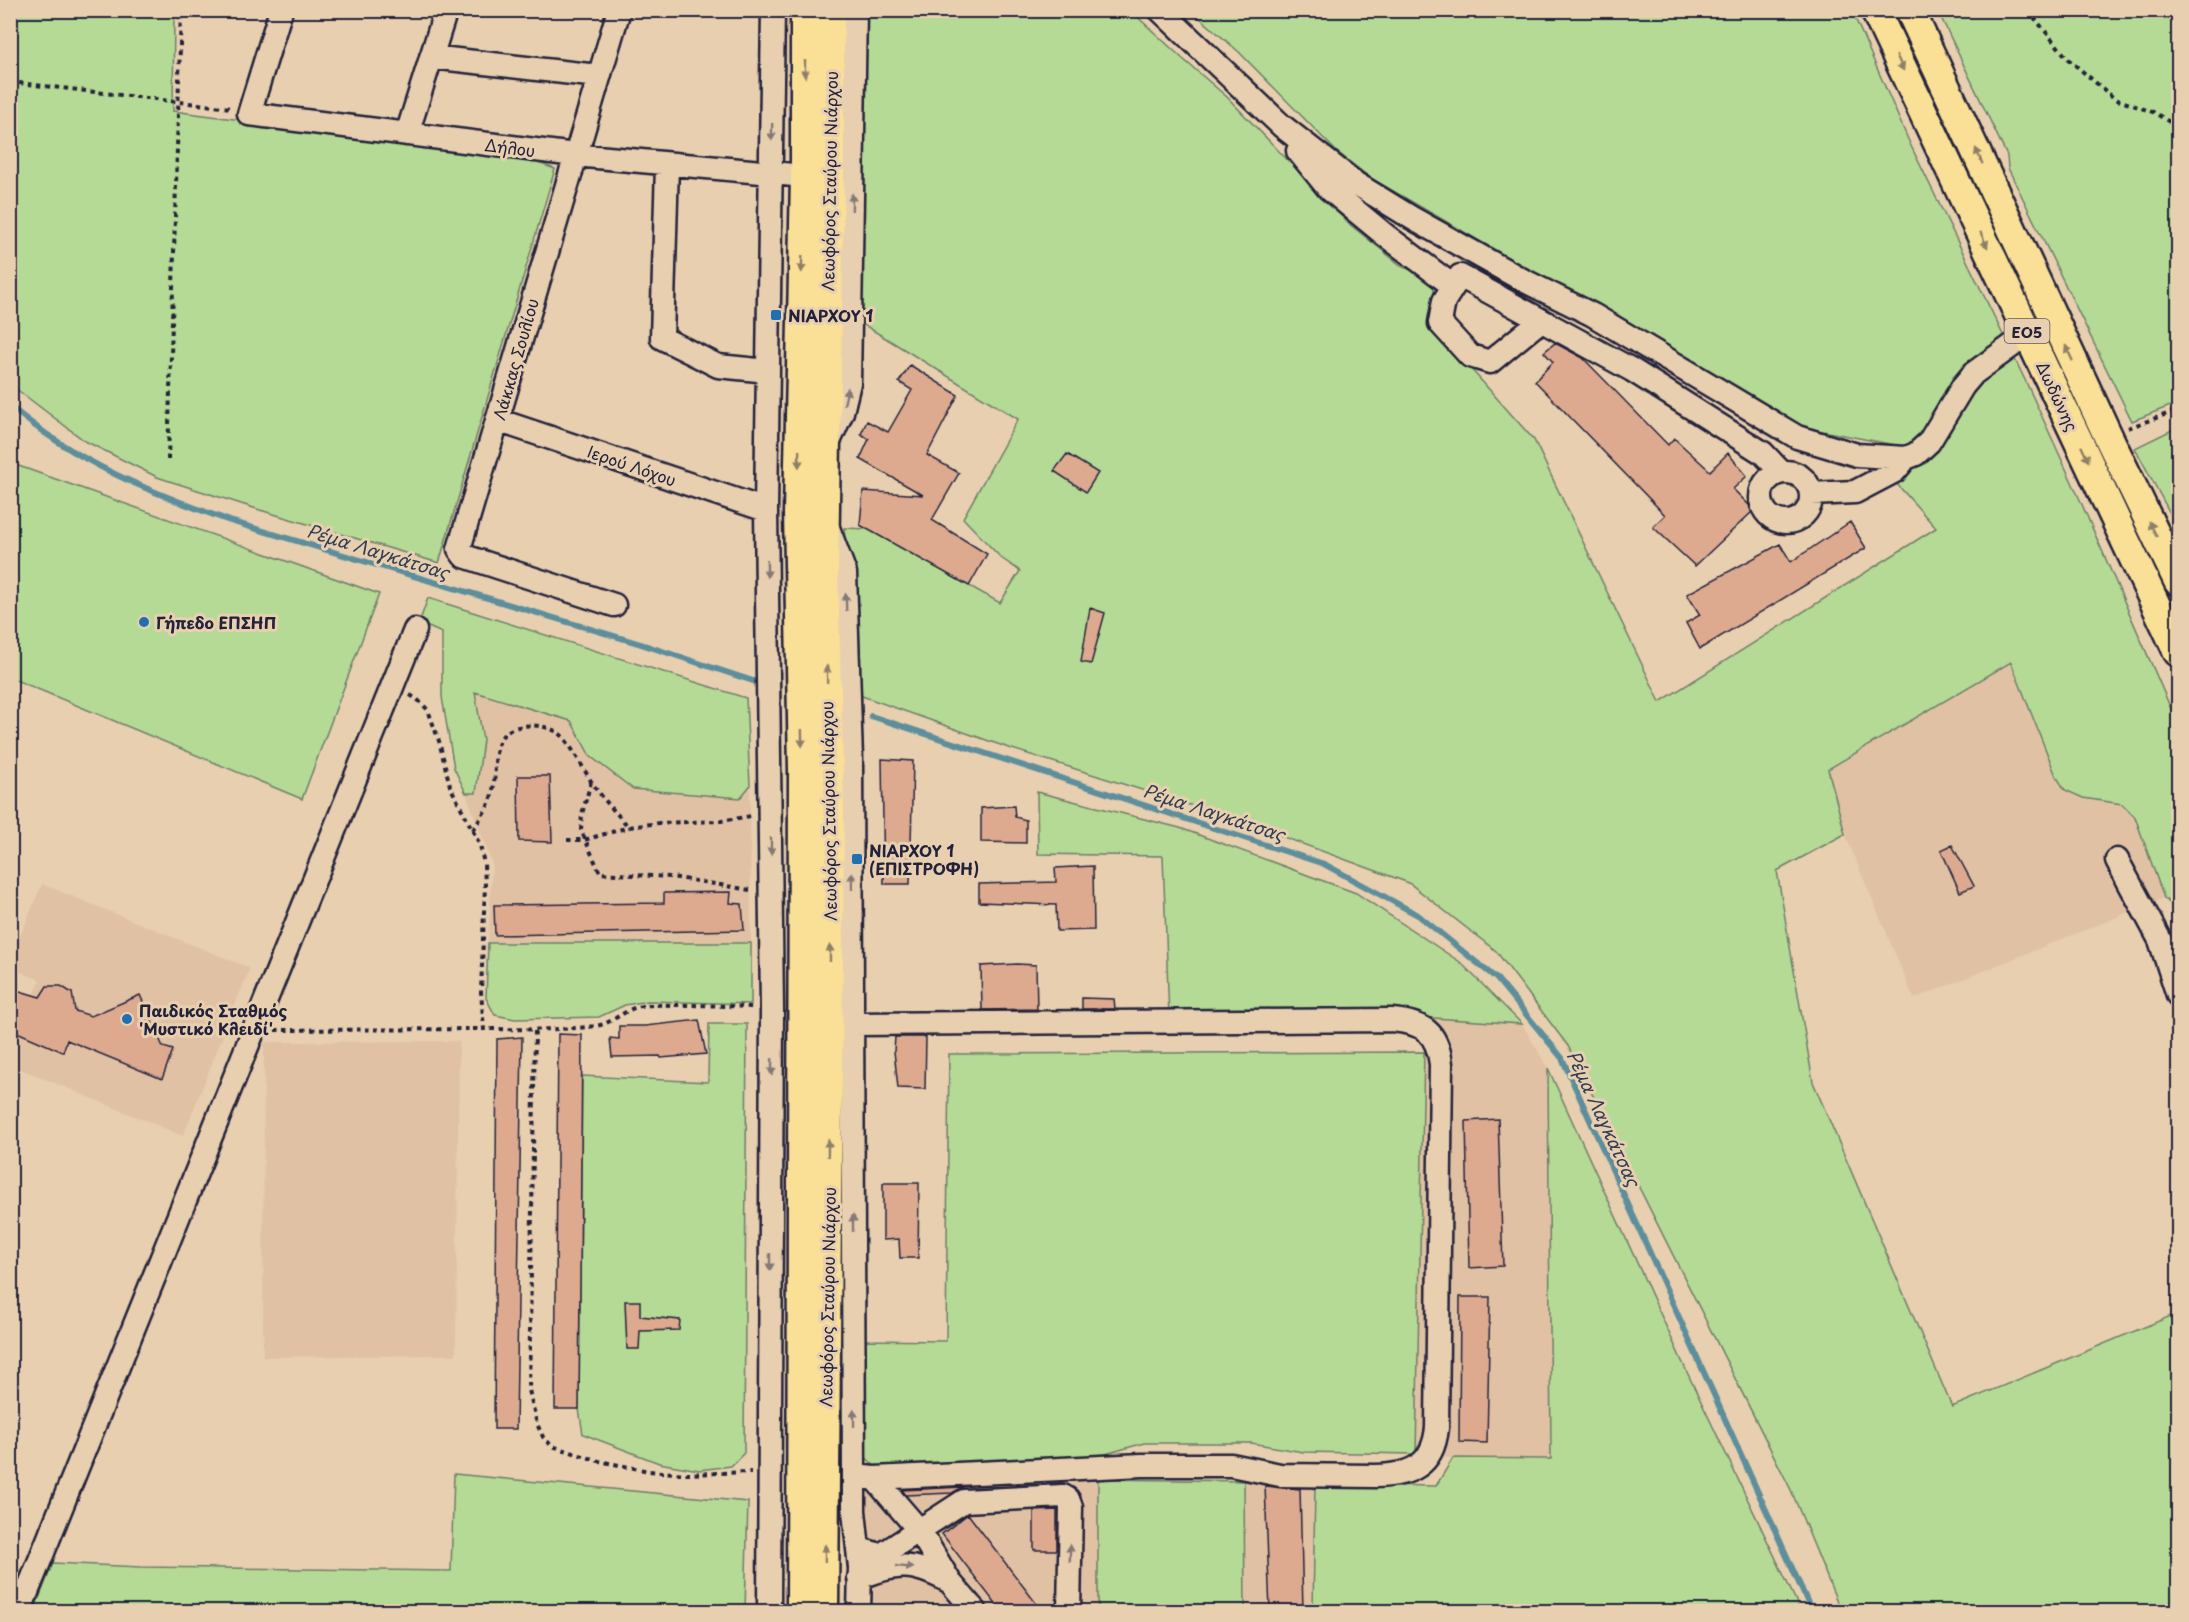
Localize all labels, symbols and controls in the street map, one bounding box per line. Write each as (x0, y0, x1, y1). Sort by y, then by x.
one-way arrow (1896, 55, 1905, 72)
one-way arrow (800, 60, 810, 79)
street label: Λεωφόρος Σταύρου Νιάρχου (815, 71, 843, 291)
one-way arrow (767, 122, 777, 141)
street label: Δήλου (483, 132, 537, 162)
one-way arrow (1974, 147, 1984, 165)
one-way arrow (848, 192, 857, 211)
one-way arrow (1979, 231, 1988, 248)
one-way arrow (798, 254, 807, 273)
street label: Λάκκας Σουλίου (486, 295, 544, 423)
place label: ΝΙΑΡΧΟΥ 1 (788, 303, 874, 327)
marker: ΝΙΑΡΧΟΥ 1 (769, 308, 783, 322)
road number: ΕΟ5 (2004, 319, 2050, 343)
one-way arrow (2064, 343, 2074, 361)
street label: Δωδώνης (2031, 357, 2085, 435)
one-way arrow (842, 387, 851, 406)
street label: Ιερού Λόχου (584, 439, 680, 491)
one-way arrow (2079, 445, 2089, 463)
one-way arrow (794, 449, 804, 468)
water label: Ρέμα Λαγκάτσας (303, 516, 454, 586)
one-way arrow (2148, 520, 2157, 537)
one-way arrow (762, 559, 772, 578)
one-way arrow (841, 593, 851, 612)
place label: Γήπεδο ΕΠΣΗΠ (156, 610, 276, 634)
marker: Γήπεδο ΕΠΣΗΠ (137, 615, 151, 629)
one-way arrow (822, 665, 831, 684)
street label: Λεωφόρος Σταύρου Νιάρχου (814, 701, 842, 921)
one-way arrow (797, 728, 807, 747)
water label: Ρέμα Λαγκάτσας (1140, 776, 1290, 848)
one-way arrow (766, 836, 776, 855)
place label: ΝΙΑΡΧΟΥ 1 (ΕΠΙΣΤΡΟΦΗ) (869, 838, 979, 880)
marker: ΝΙΑΡΧΟΥ 1 (ΕΠΙΣΤΡΟΦΗ) (850, 852, 864, 866)
one-way arrow (847, 871, 857, 890)
one-way arrow (825, 944, 835, 963)
place label: Παιδικός Σταθμός 'Μυστικό Κλειδί' (139, 998, 287, 1040)
marker: Παιδικός Σταθμός 'Μυστικό Κλειδί' (120, 1012, 134, 1026)
water label: Ρέμα Λαγκάτσας (1561, 1045, 1648, 1192)
one-way arrow (767, 1058, 776, 1077)
one-way arrow (823, 1139, 833, 1158)
street label: Λεωφόρος Σταύρου Νιάρχου (813, 1187, 841, 1407)
one-way arrow (848, 1213, 858, 1232)
one-way arrow (765, 1253, 775, 1272)
one-way arrow (849, 1408, 859, 1427)
one-way arrow (820, 1544, 830, 1563)
one-way arrow (1065, 1544, 1075, 1563)
one-way arrow (896, 1562, 915, 1572)

